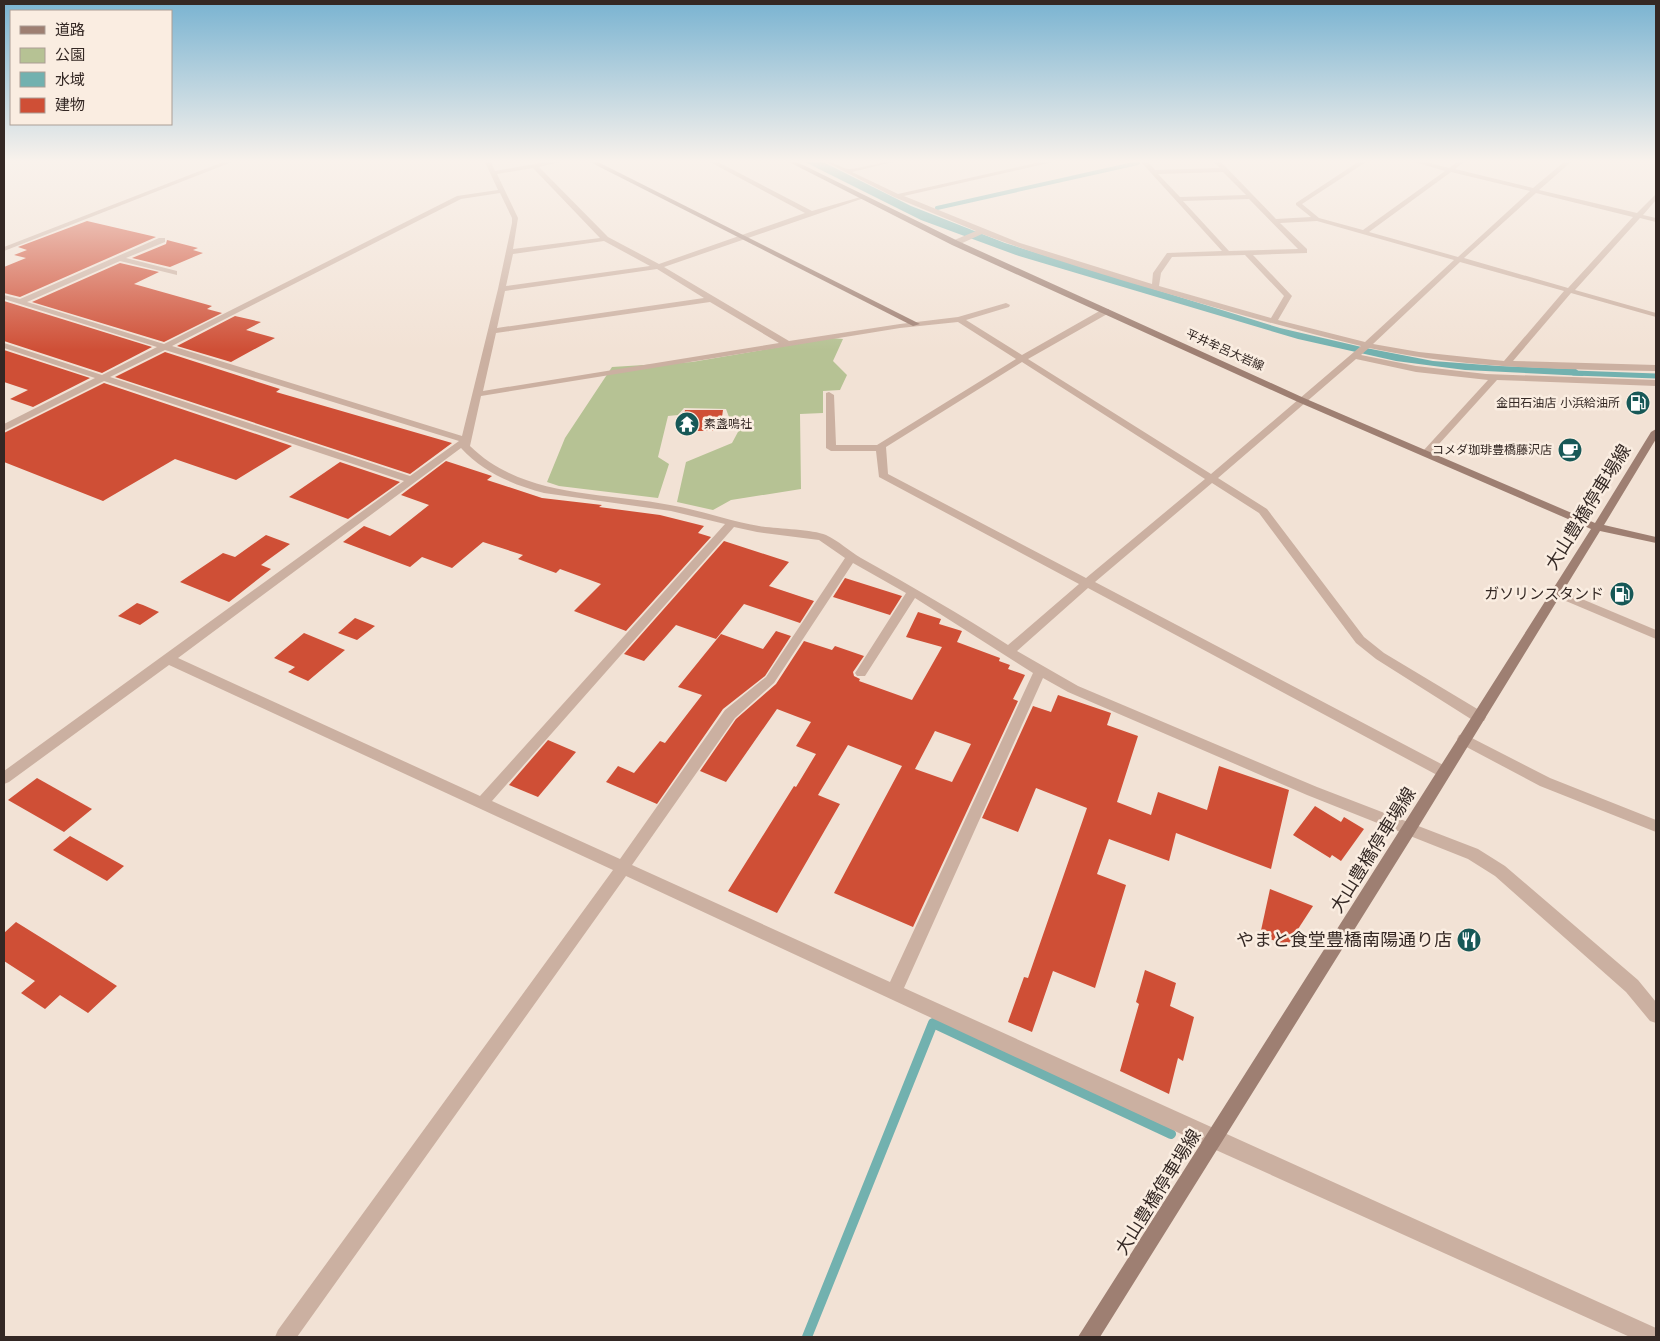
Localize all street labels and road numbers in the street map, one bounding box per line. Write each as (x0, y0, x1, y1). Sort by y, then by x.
street label: 平井牟呂大岩線 (1184, 327, 1266, 373)
street label: 大山豊橋停車場線 (1541, 440, 1635, 573)
street label: 大山豊橋停車場線 (1326, 783, 1420, 916)
street label: 大山豊橋停車場線 (1111, 1125, 1205, 1258)

